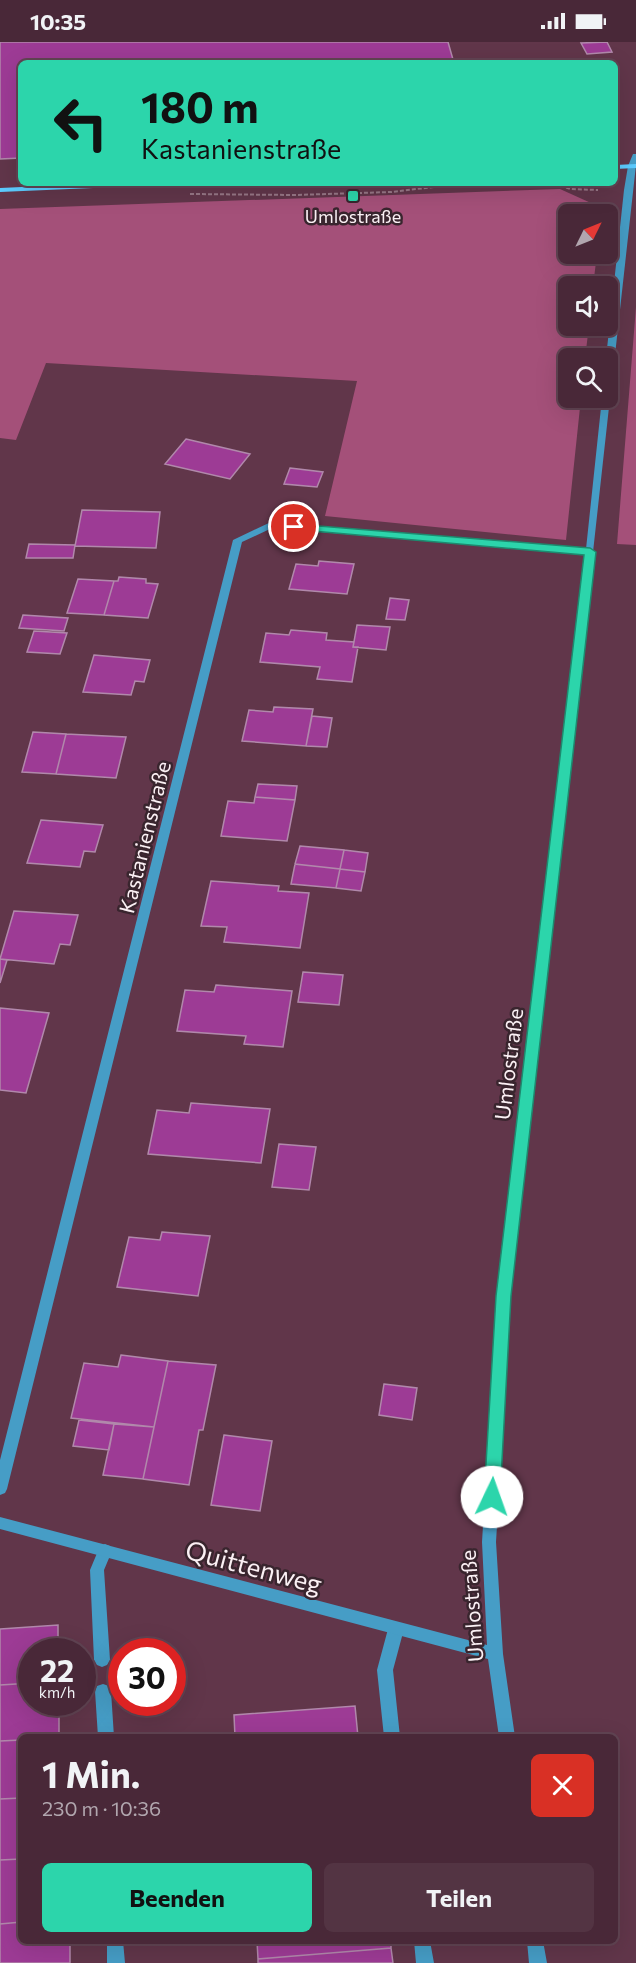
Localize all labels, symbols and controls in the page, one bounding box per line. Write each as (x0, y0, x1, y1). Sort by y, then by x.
text: 10:35 (30, 8, 86, 35)
text: 180 m (141, 80, 259, 132)
icon: left (42, 84, 120, 162)
text: Kastanienstraße (141, 132, 341, 165)
marker: Umlostraße (346, 189, 360, 203)
north arrow (558, 204, 618, 264)
map controls (558, 204, 618, 408)
place label: Umlostraße (305, 205, 401, 227)
button: sound (558, 276, 618, 336)
button: search (558, 348, 618, 408)
pin (268, 501, 319, 552)
icon: arrive (277, 510, 310, 543)
street label: Kastanienstraße (113, 758, 175, 916)
street label: Umlostraße (489, 1007, 527, 1121)
position arrow (460, 1465, 524, 1529)
street label: Quittenweg (182, 1533, 326, 1599)
street label: Umlostraße (455, 1549, 487, 1663)
speed limit sign: 30 (108, 1638, 186, 1716)
text: 22 (40, 1651, 74, 1688)
text: km/h (39, 1683, 75, 1701)
text: 1 Min. (42, 1751, 140, 1795)
button: close (531, 1754, 594, 1817)
text: 230 m · 10:36 (42, 1796, 161, 1820)
button: Beenden (42, 1863, 312, 1932)
button: Teilen (324, 1863, 594, 1932)

